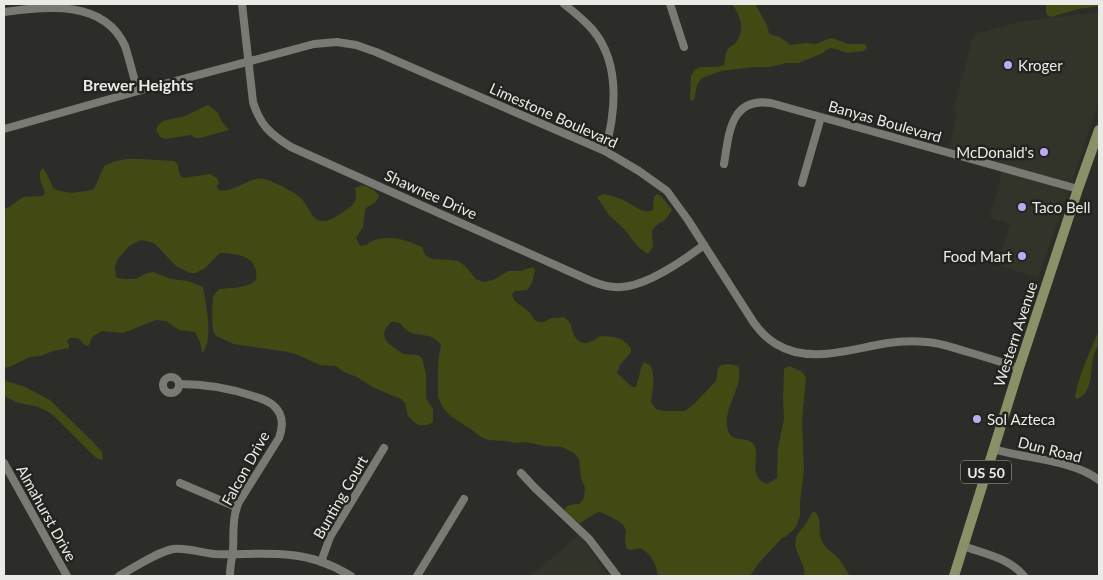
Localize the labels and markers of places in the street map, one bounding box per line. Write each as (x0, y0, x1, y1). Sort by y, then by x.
place label: Kroger (1018, 56, 1063, 74)
marker: Kroger (1002, 59, 1014, 71)
place label: McDonald's (956, 143, 1034, 161)
marker: McDonald's (1038, 146, 1050, 158)
place label: Taco Bell (1032, 198, 1091, 216)
marker: Taco Bell (1016, 201, 1028, 213)
place label: Food Mart (943, 247, 1013, 265)
marker: Food Mart (1016, 250, 1028, 262)
place label: Sol Azteca (987, 410, 1055, 428)
marker: Sol Azteca (971, 413, 983, 425)

